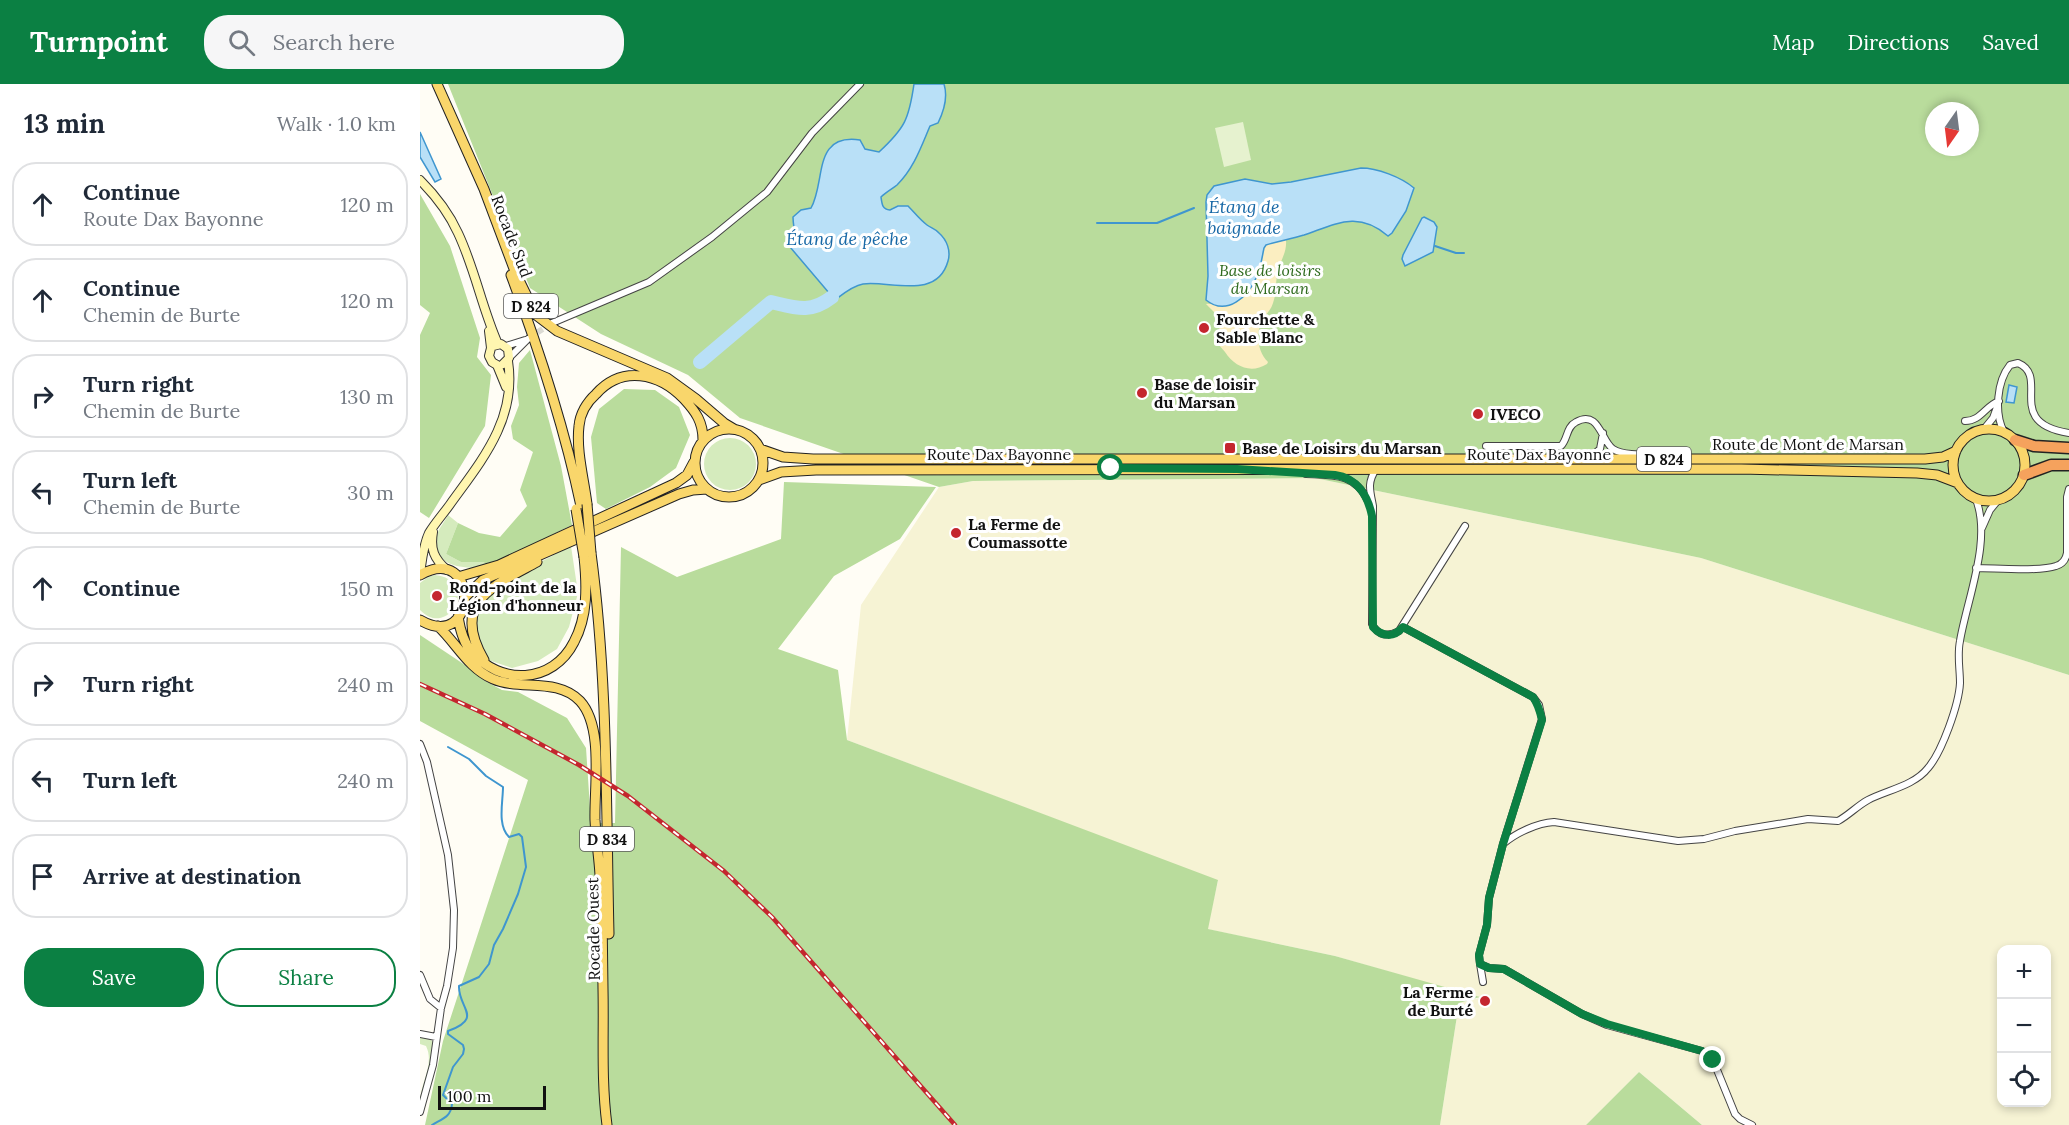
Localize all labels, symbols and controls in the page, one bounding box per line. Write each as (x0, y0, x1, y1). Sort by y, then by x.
search box (204, 15, 624, 69)
text: Turnpoint (30, 24, 168, 60)
icon: search (225, 26, 258, 59)
text: Search here (273, 28, 395, 56)
text: Map (1772, 29, 1815, 56)
text: Directions (1848, 29, 1949, 56)
text: Saved (1982, 29, 2039, 56)
north arrow (1925, 102, 1979, 156)
text: 13 min (24, 107, 105, 140)
text: Walk · 1.0 km (277, 111, 396, 136)
text: Continue (83, 178, 180, 206)
icon: ahead (26, 188, 59, 221)
text: 120 m (340, 192, 394, 217)
street label: Rocade Sud (487, 192, 537, 280)
water label: Étang de baignade (1207, 195, 1281, 239)
text: Route Dax Bayonne (83, 206, 264, 231)
water label: Étang de pêche (786, 227, 908, 250)
park label: Base de loisirs du Marsan (1219, 260, 1321, 298)
text: Continue (83, 274, 180, 302)
icon: ahead (26, 284, 59, 317)
text: 120 m (340, 288, 394, 313)
road number: D 824 (504, 294, 558, 318)
text: Chemin de Burte (83, 302, 240, 327)
place label: Fourchette & Sable Blanc (1216, 309, 1315, 347)
marker: Fourchette & Sable Blanc (1197, 321, 1211, 335)
text: Turn right (83, 370, 194, 398)
place label: Base de loisir du Marsan (1154, 374, 1256, 412)
icon: right (26, 380, 59, 413)
text: 130 m (340, 384, 394, 409)
marker: Base de loisir du Marsan (1135, 386, 1149, 400)
text: Chemin de Burte (83, 398, 240, 423)
place label: IVECO (1490, 404, 1541, 424)
marker: IVECO (1471, 407, 1485, 421)
street label: Route de Mont de Marsan (1712, 434, 1904, 454)
place label: Base de Loisirs du Marsan (1242, 438, 1442, 458)
marker: Base de Loisirs du Marsan (1223, 441, 1237, 455)
street label: Route Dax Bayonne (927, 444, 1072, 464)
street label: Route Dax Bayonne (1467, 444, 1612, 464)
road number: D 824 (1637, 447, 1691, 471)
route start (1097, 454, 1123, 480)
text: Turn left (83, 466, 177, 494)
icon: left (26, 476, 59, 509)
text: 30 m (347, 480, 394, 505)
text: Chemin de Burte (83, 494, 240, 519)
place label: La Ferme de Coumassotte (968, 514, 1068, 552)
marker: La Ferme de Coumassotte (949, 526, 963, 540)
icon: ahead (26, 572, 59, 605)
text: Continue (83, 574, 180, 602)
text: 150 m (340, 576, 394, 601)
place label: Rond-point de la Légion d'honneur (449, 577, 584, 615)
marker: Rond-point de la Légion d'honneur (430, 589, 444, 603)
icon: right (26, 668, 59, 701)
text: Turn right (83, 670, 194, 698)
text: 240 m (337, 672, 394, 697)
icon: left (26, 764, 59, 797)
text: Turn left (83, 766, 177, 794)
text: 240 m (337, 768, 394, 793)
road number: D 834 (580, 827, 634, 851)
icon: arrive (26, 860, 59, 893)
text: Arrive at destination (83, 862, 301, 890)
street label: Rocade Ouest (582, 877, 604, 981)
map controls (1997, 945, 2051, 1107)
button: + (1997, 945, 2051, 999)
button: Save (24, 948, 204, 1007)
button: Share (216, 948, 396, 1007)
place label: La Ferme de Burté (1403, 982, 1473, 1020)
marker: La Ferme de Burté (1478, 994, 1492, 1008)
button: − (1997, 999, 2051, 1053)
route end (1699, 1046, 1725, 1072)
button: locate (1997, 1053, 2051, 1107)
scale bar (438, 1083, 546, 1110)
text: 100 m (447, 1086, 491, 1106)

